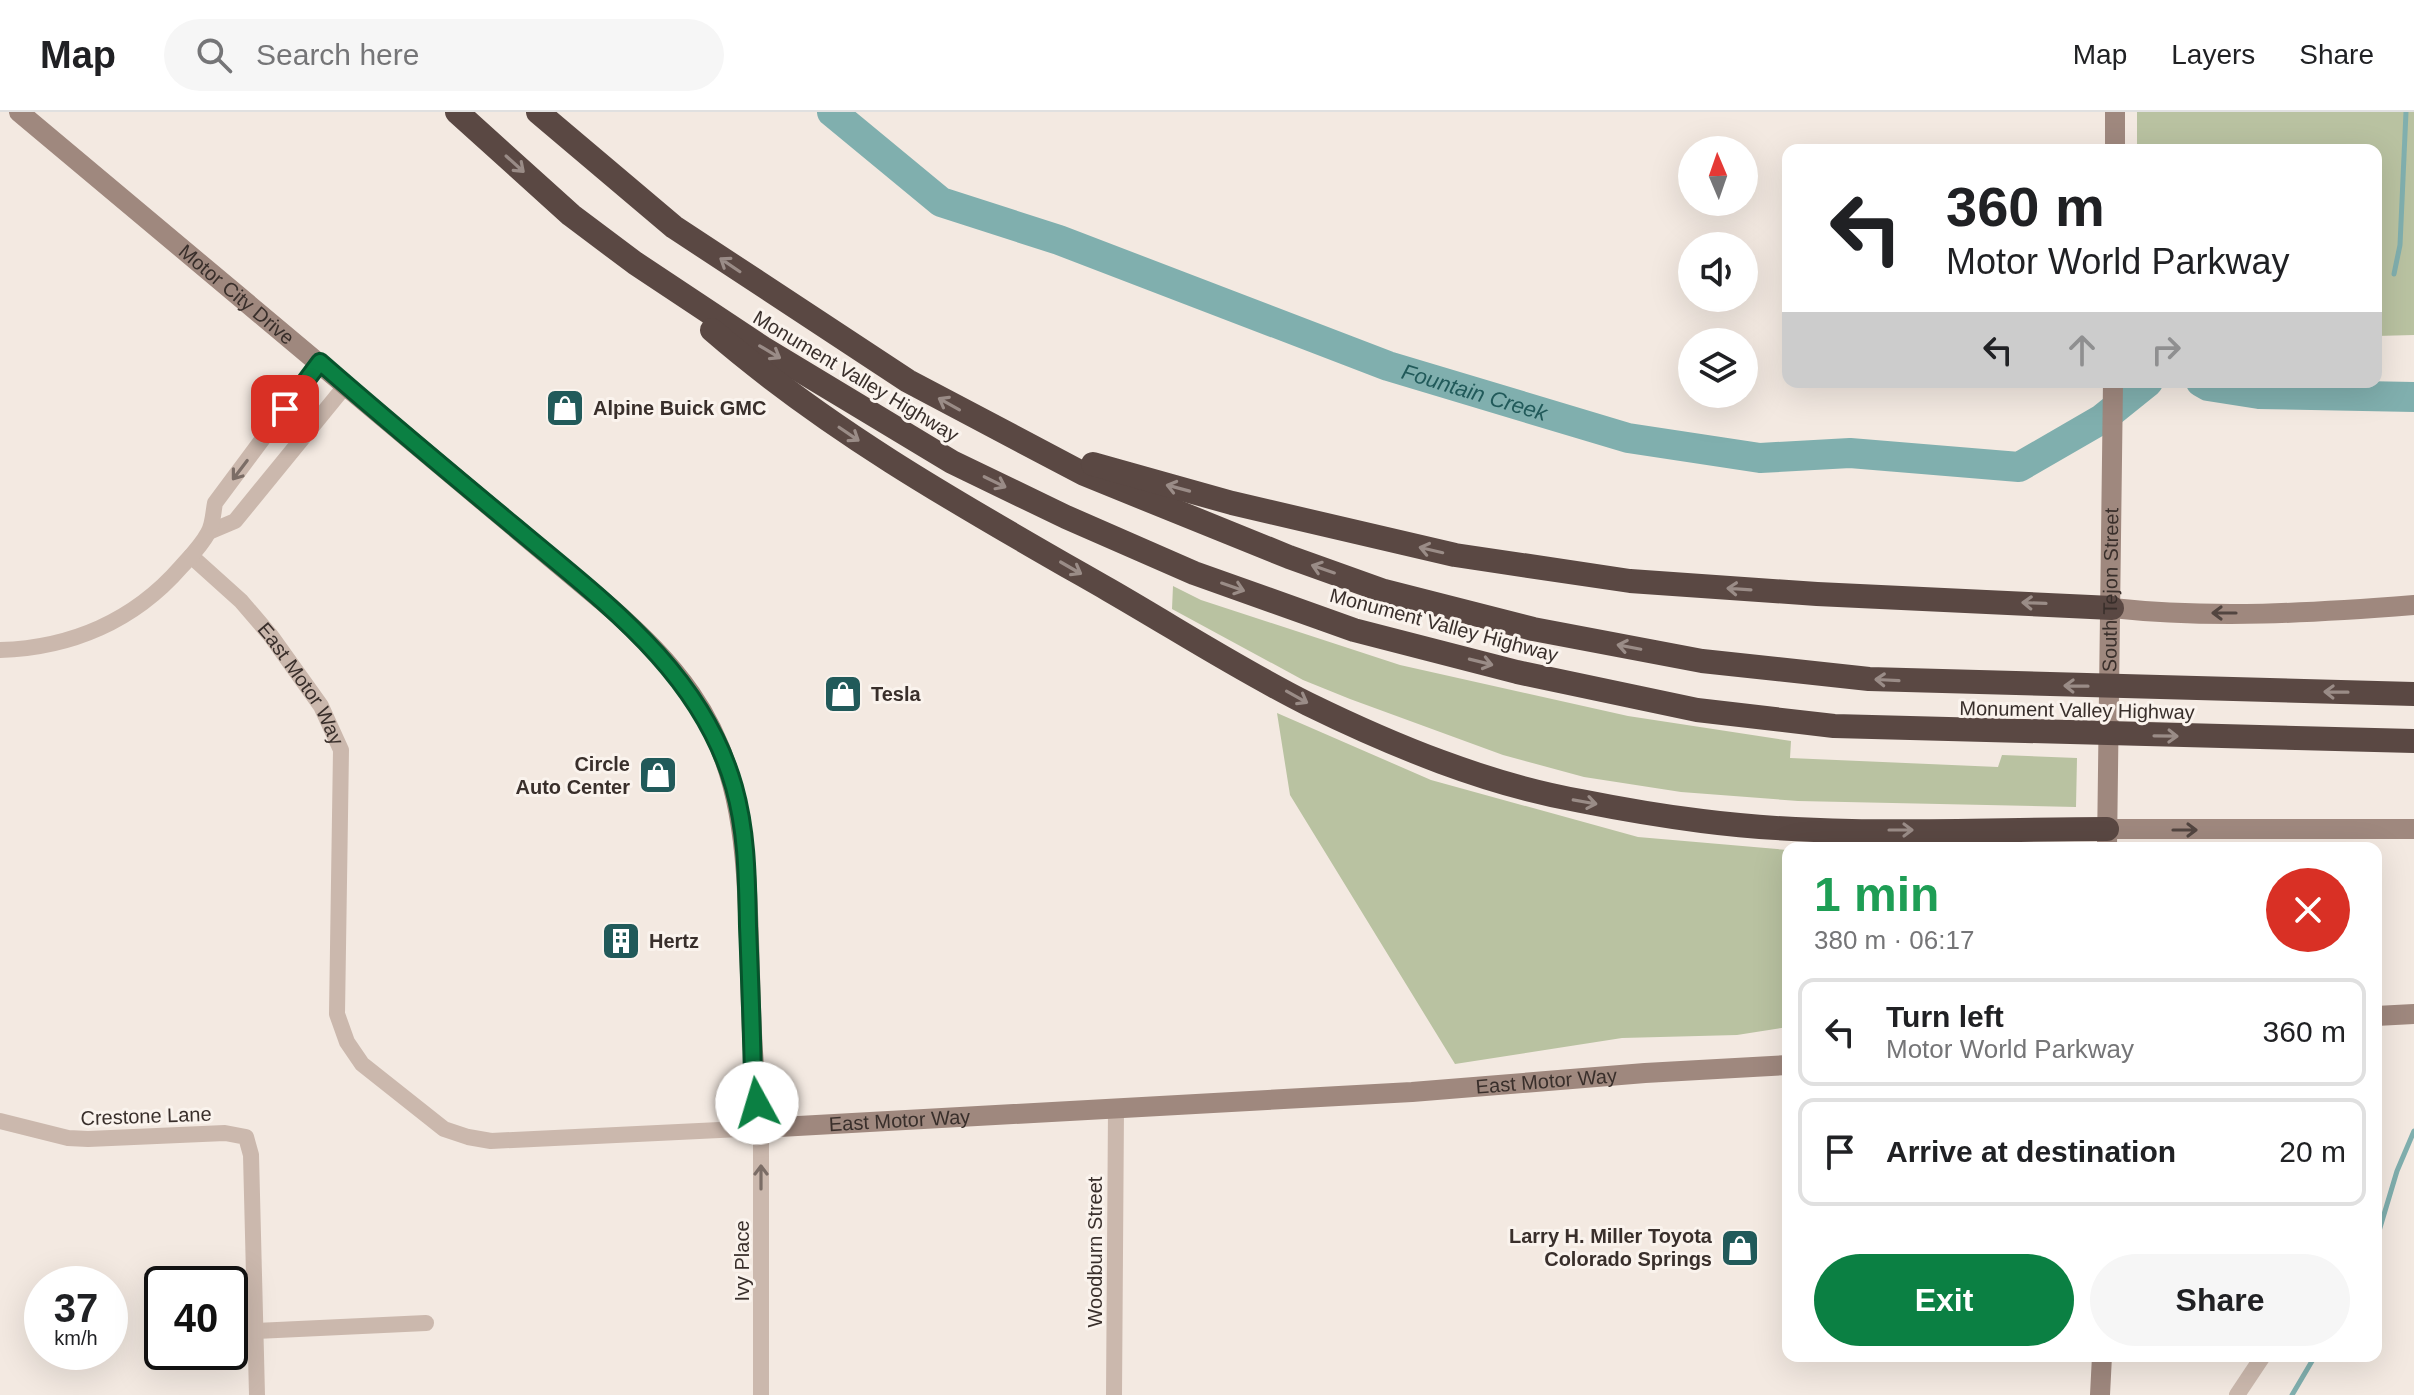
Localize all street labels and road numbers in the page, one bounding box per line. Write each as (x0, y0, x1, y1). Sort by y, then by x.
street label: Motor City Drive (175, 240, 299, 349)
street label: Monument Valley Highway (749, 306, 963, 446)
street label: South Tejon Street (2098, 507, 2122, 672)
street label: Monument Valley Highway (1328, 584, 1560, 666)
street label: East Motor Way (253, 618, 348, 748)
street label: Monument Valley Highway (1959, 697, 2195, 723)
street label: East Motor Way (1475, 1064, 1618, 1098)
street label: Crestone Lane (80, 1103, 212, 1129)
street label: East Motor Way (828, 1105, 971, 1135)
street label: Woodburn Street (1084, 1176, 1106, 1327)
street label: Ivy Place (731, 1220, 753, 1302)

